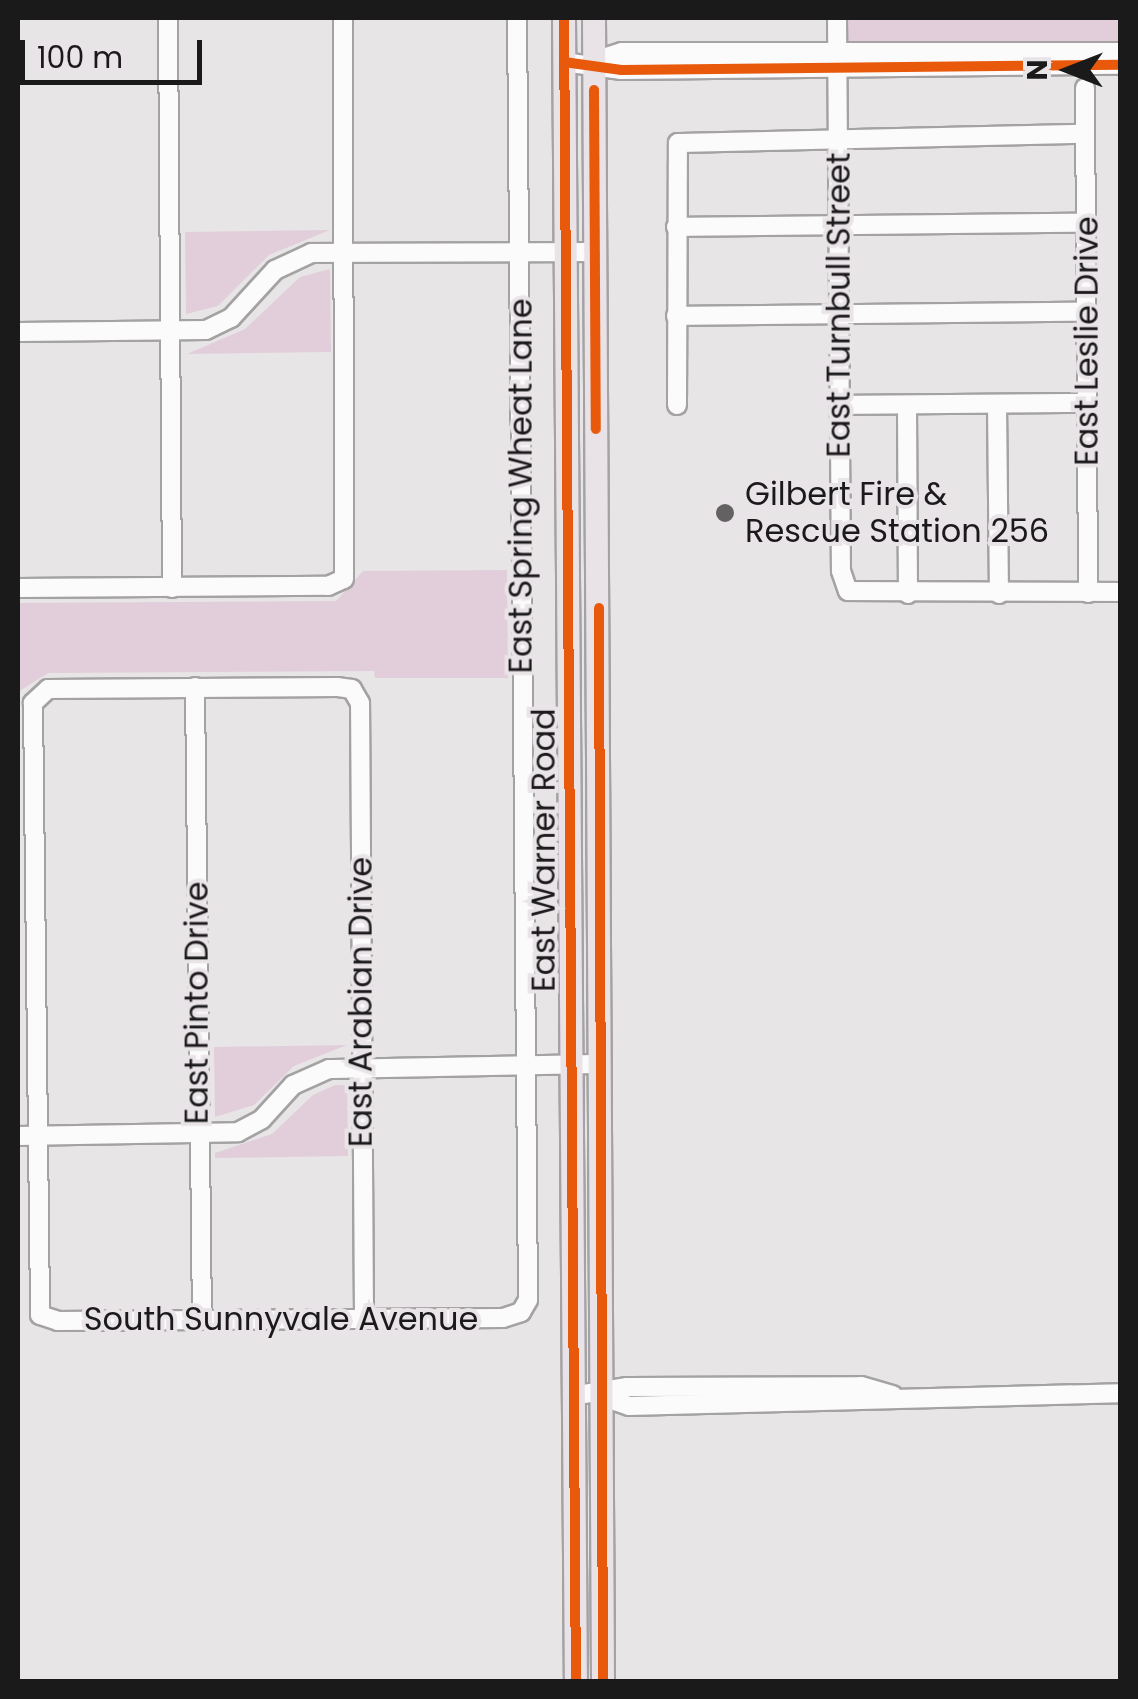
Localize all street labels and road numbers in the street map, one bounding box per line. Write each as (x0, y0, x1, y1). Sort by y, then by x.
street label: East Turnbull Street (820, 152, 858, 458)
street label: East Leslie Drive (1068, 216, 1106, 466)
street label: East Spring Wheat Lane (502, 299, 540, 673)
street label: East Warner Road (525, 708, 563, 992)
street label: East Arabian Drive (342, 857, 380, 1147)
street label: East Pinto Drive (178, 882, 216, 1124)
street label: South Sunnyvale Avenue (84, 1300, 478, 1338)

